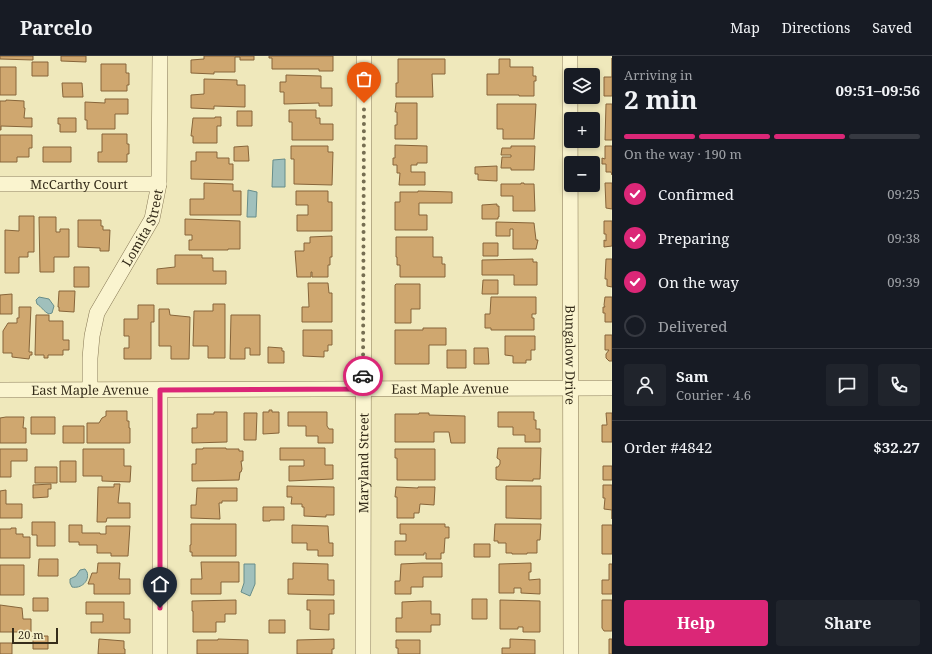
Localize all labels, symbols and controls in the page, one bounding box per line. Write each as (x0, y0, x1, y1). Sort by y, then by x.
text: Parcelo (20, 15, 93, 41)
text: Map (730, 18, 760, 37)
text: Directions (782, 18, 850, 37)
text: Saved (872, 18, 912, 37)
pin (347, 62, 381, 103)
text: Arriving in (624, 66, 693, 84)
icon: bag (353, 68, 375, 90)
map controls (564, 68, 600, 192)
button: layers (564, 68, 600, 104)
text: 09:51–09:56 (836, 80, 920, 100)
text: 2 min (624, 81, 698, 117)
button: + (564, 112, 600, 148)
text: On the way · 190 m (624, 145, 742, 163)
button: − (564, 156, 600, 192)
street label: McCarthy Court (30, 175, 128, 193)
icon: check (624, 183, 646, 205)
text: Confirmed (658, 184, 734, 204)
text: 09:25 (887, 185, 920, 203)
street label: Lomita Street (117, 187, 167, 270)
icon: check (624, 227, 646, 249)
text: Preparing (658, 228, 729, 248)
text: 09:38 (887, 229, 920, 247)
icon: check (624, 271, 646, 293)
text: On the way (658, 272, 739, 292)
text: 09:39 (887, 273, 920, 291)
street label: Bungalow Drive (561, 305, 580, 405)
text: Delivered (658, 316, 727, 336)
courier (343, 356, 383, 396)
button: person (624, 364, 666, 406)
button: chat (826, 364, 868, 406)
button: phone (878, 364, 920, 406)
icon: car (352, 365, 374, 387)
text: Sam (676, 366, 708, 386)
street label: East Maple Avenue (391, 379, 509, 398)
street label: East Maple Avenue (31, 381, 149, 399)
text: Courier · 4.6 (676, 386, 751, 404)
street label: Maryland Street (354, 412, 372, 513)
text: Order #4842 (624, 437, 712, 457)
text: $32.27 (873, 437, 920, 457)
pin (143, 567, 177, 608)
icon: home (149, 573, 171, 595)
button: Help (624, 600, 768, 646)
button: Share (776, 600, 920, 646)
scale bar (12, 626, 58, 645)
text: 20 m (18, 627, 44, 642)

